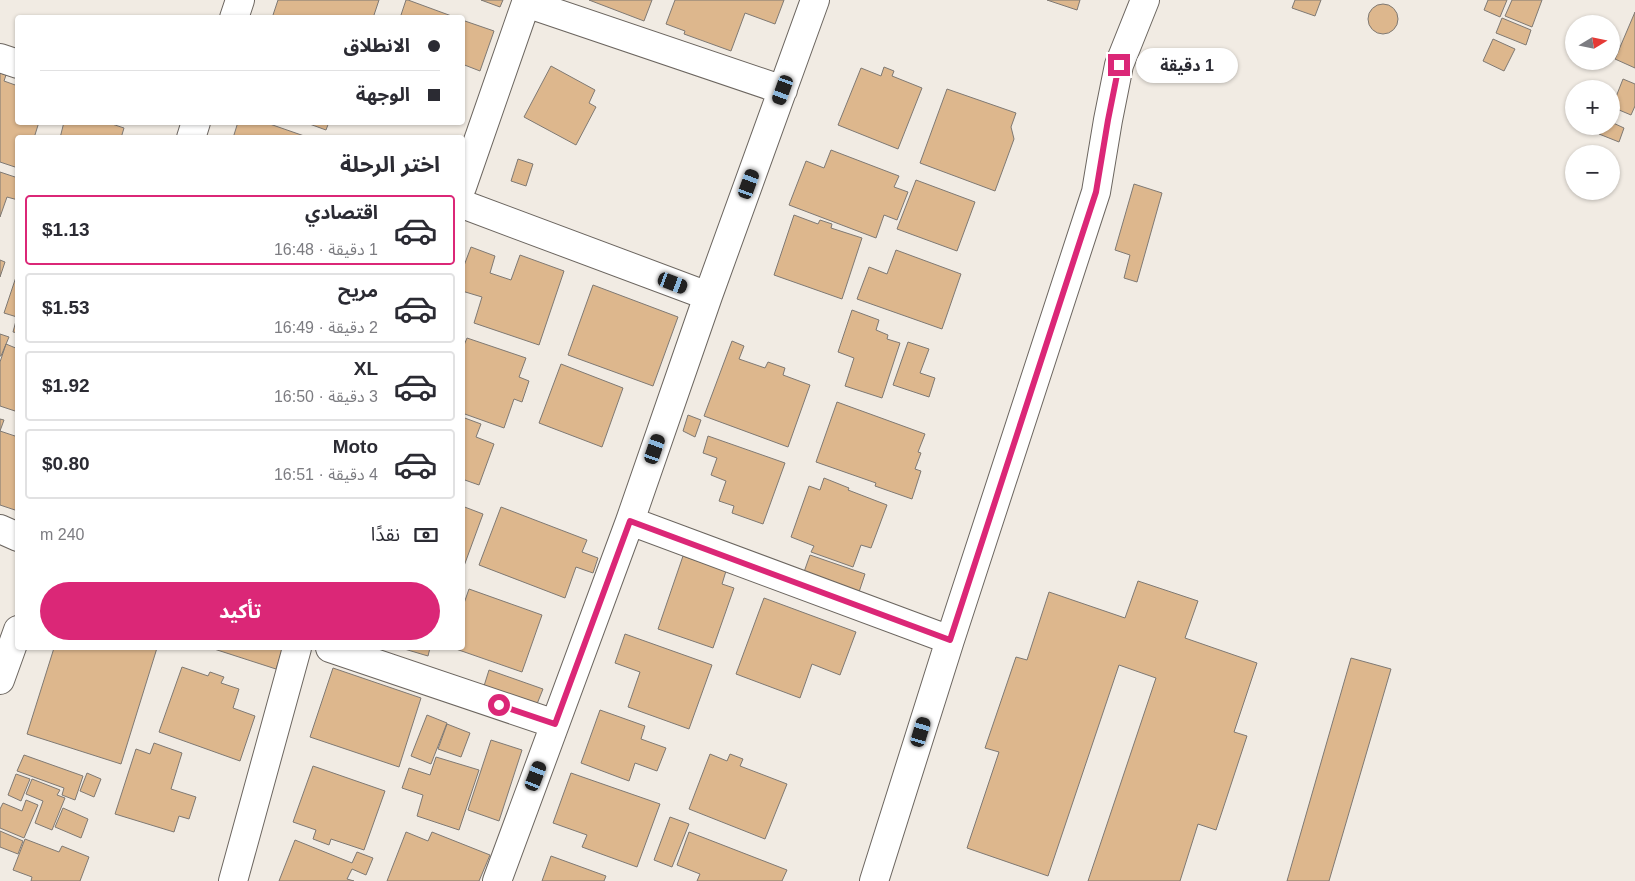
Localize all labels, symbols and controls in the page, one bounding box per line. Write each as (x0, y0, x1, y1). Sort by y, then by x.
north arrow (1565, 15, 1620, 70)
map controls (1565, 15, 1620, 200)
text: الانطلاق (344, 35, 410, 56)
callout: 1 دقيقة (1136, 48, 1239, 82)
route end (1108, 54, 1130, 76)
text: 1 دقيقة (1160, 57, 1214, 74)
car (770, 73, 795, 107)
button: + (1565, 80, 1620, 135)
text: الوجهة (356, 84, 410, 105)
button: − (1565, 145, 1620, 200)
text: اختر الرحلة (340, 152, 440, 177)
car (736, 167, 761, 201)
text: اقتصادي (305, 202, 378, 223)
icon: car (393, 208, 438, 253)
text: $1.13 (42, 219, 90, 240)
text: 1 دقيقة · 16:48 (274, 241, 378, 258)
car (656, 271, 689, 295)
text: مريح (338, 280, 378, 301)
icon: car (393, 286, 438, 331)
text: $1.53 (42, 297, 90, 318)
text: 2 دقيقة · 16:49 (274, 319, 378, 336)
text: XL (354, 358, 378, 379)
icon: car (393, 364, 438, 409)
text: $1.92 (42, 375, 90, 396)
text: 3 دقيقة · 16:50 (274, 388, 378, 405)
car (643, 432, 666, 466)
text: Moto (333, 436, 378, 457)
icon: car (393, 442, 438, 487)
text: $0.80 (42, 453, 90, 474)
text: 4 دقيقة · 16:51 (274, 466, 378, 483)
icon: cash (412, 521, 440, 549)
text: نقدًا (371, 524, 400, 545)
text: 240 m (40, 526, 84, 543)
button: تأكيد (40, 582, 440, 640)
route start (488, 694, 510, 716)
car (909, 715, 932, 749)
car (523, 759, 548, 793)

